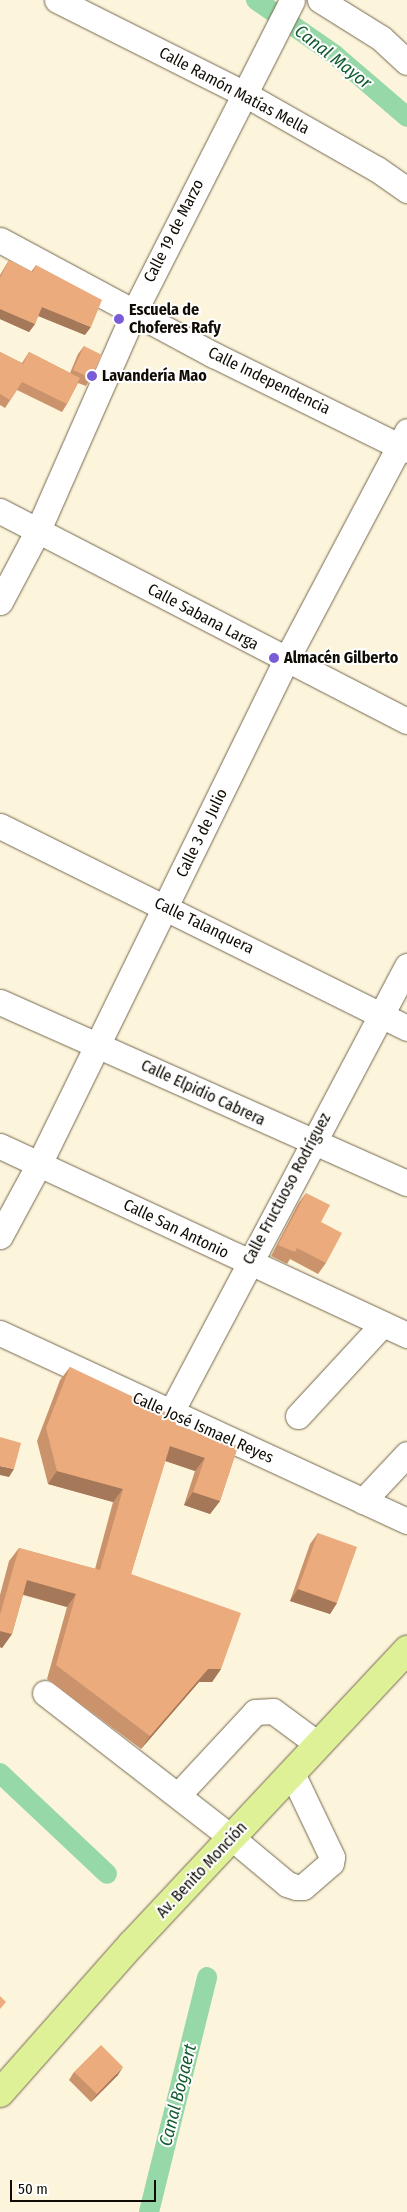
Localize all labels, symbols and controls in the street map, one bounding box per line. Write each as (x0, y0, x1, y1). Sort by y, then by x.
water label: Canal Mayor (290, 20, 376, 94)
street label: Calle Ramón Matías Mella (156, 43, 312, 139)
street label: Calle 19 de Marzo (140, 176, 208, 286)
place label: Escuela de Choferes Rafy (129, 300, 221, 338)
marker: Escuela de Choferes Rafy (113, 313, 125, 325)
street label: Calle Independencia (205, 343, 333, 419)
place label: Lavandería Mao (102, 366, 207, 386)
marker: Lavandería Mao (86, 370, 98, 382)
street label: Calle Sabana Larga (144, 580, 262, 654)
place label: Almacén Gilberto (284, 648, 398, 668)
marker: Almacén Gilberto (268, 652, 280, 664)
street label: Calle 3 de Julio (172, 786, 232, 880)
street label: Calle Talanquera (151, 894, 257, 958)
street label: Calle Elpidio Cabrera (138, 1056, 268, 1130)
street label: Calle Fructuoso Rodríguez (239, 1110, 335, 1268)
street label: Calle San Antonio (120, 1195, 232, 1263)
street label: Calle José Ismael Reyes (130, 1388, 276, 1468)
street label: Av. Benito Monción (153, 1818, 251, 1922)
water label: Canal Bogaert (155, 2042, 201, 2148)
scale bar (12, 2170, 159, 2202)
text: 50 m (18, 2180, 48, 2198)

